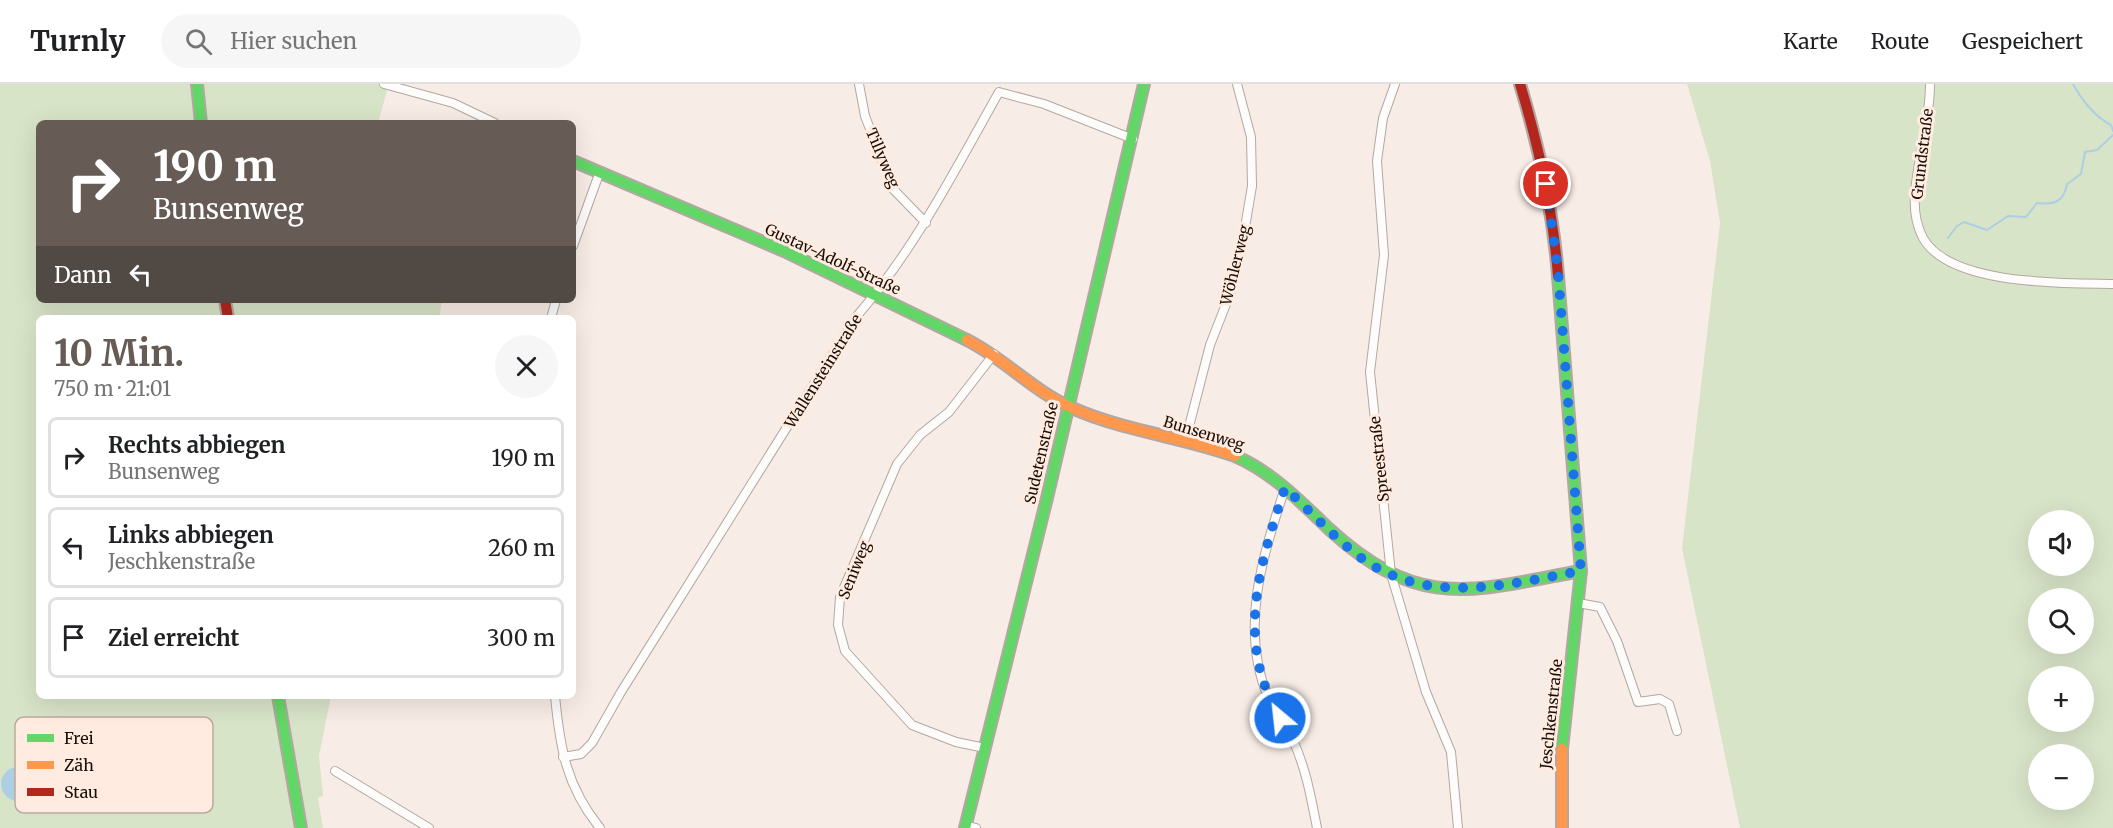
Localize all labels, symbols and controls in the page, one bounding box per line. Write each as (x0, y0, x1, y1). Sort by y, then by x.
search box (161, 14, 581, 68)
text: Turnly (30, 23, 125, 59)
icon: search (182, 25, 215, 58)
text: Hier suchen (230, 27, 357, 55)
text: Karte (1783, 28, 1838, 55)
text: Route (1871, 28, 1929, 55)
text: Gespeichert (1962, 28, 2083, 55)
street label: Grundstraße (1907, 107, 1937, 201)
street label: Tillyweg (862, 125, 904, 191)
text: 190 m (153, 140, 276, 192)
icon: right (54, 144, 132, 222)
pin (1520, 158, 1571, 209)
icon: arrive (1529, 167, 1562, 200)
text: Bunsenweg (153, 192, 304, 226)
street label: Gustav-Adolf-Straße (762, 219, 904, 299)
street label: Wöhlerweg (1216, 223, 1254, 308)
icon: left (124, 258, 157, 291)
text: Dann (54, 261, 112, 289)
street label: Wallensteinstraße (780, 310, 866, 432)
text: 10 Min. (54, 331, 184, 376)
button: close (495, 335, 558, 398)
text: 750 m · 21:01 (54, 376, 171, 401)
street label: Sudetenstraße (1020, 400, 1062, 506)
street label: Bunsenweg (1161, 412, 1247, 454)
street label: Spreestraße (1365, 415, 1393, 503)
text: Rechts abbiegen (108, 431, 285, 459)
icon: right (57, 441, 90, 474)
text: 190 m (492, 444, 555, 472)
text: Bunsenweg (108, 459, 220, 484)
map controls (2028, 510, 2094, 810)
button: sound (2028, 510, 2094, 576)
text: Links abbiegen (108, 521, 274, 549)
icon: left (57, 531, 90, 564)
text: 260 m (488, 534, 555, 562)
street label: Seniweg (834, 538, 874, 602)
text: Jeschkenstraße (108, 549, 255, 574)
button: search (2028, 588, 2094, 654)
icon: arrive (57, 621, 90, 654)
text: Ziel erreicht (108, 624, 239, 652)
text: 300 m (487, 624, 555, 652)
street label: Jeschkenstraße (1536, 658, 1566, 771)
button: + (2028, 666, 2094, 732)
position arrow (1248, 686, 1312, 750)
legend (15, 717, 213, 813)
text: Frei (64, 728, 94, 748)
button: − (2028, 744, 2094, 810)
text: Zäh (64, 755, 94, 775)
text: Stau (64, 782, 98, 802)

